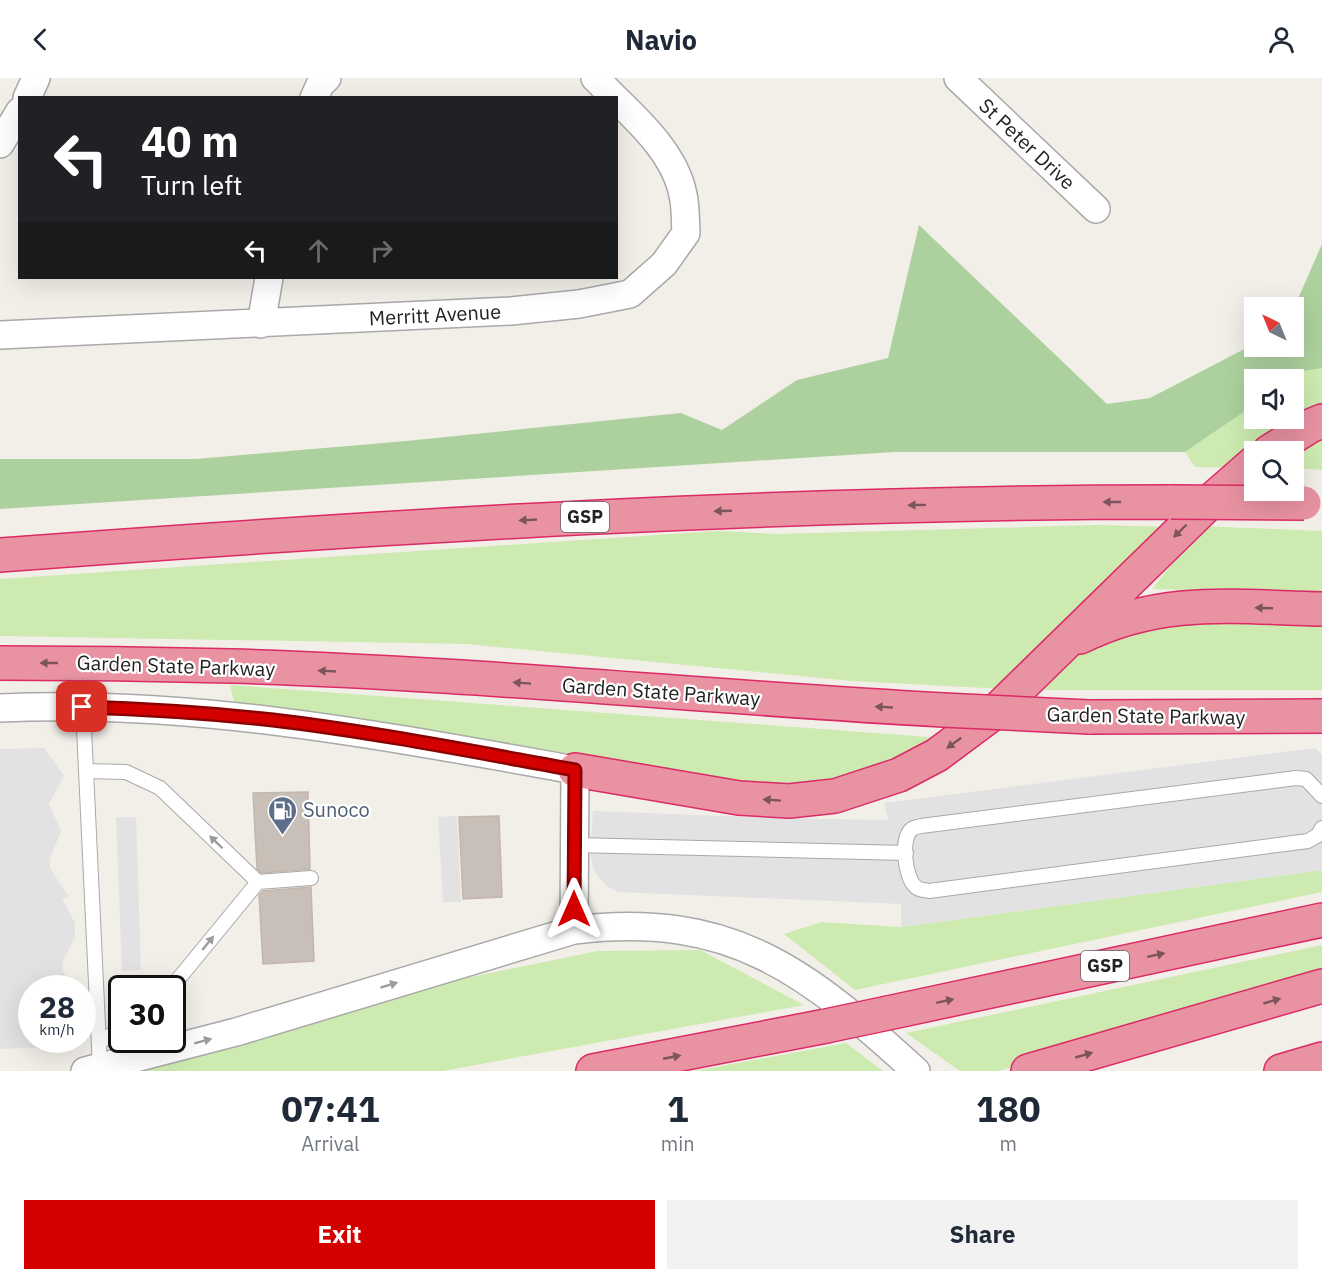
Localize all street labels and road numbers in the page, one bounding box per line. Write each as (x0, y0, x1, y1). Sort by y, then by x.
street label: St Peter Drive (973, 92, 1081, 195)
street label: Merritt Avenue (368, 298, 502, 331)
road number: GSP (561, 502, 609, 532)
street label: Garden State Parkway (76, 649, 276, 682)
street label: Garden State Parkway (561, 671, 761, 712)
street label: Garden State Parkway (1046, 700, 1246, 731)
road number: GSP (1081, 951, 1129, 981)

